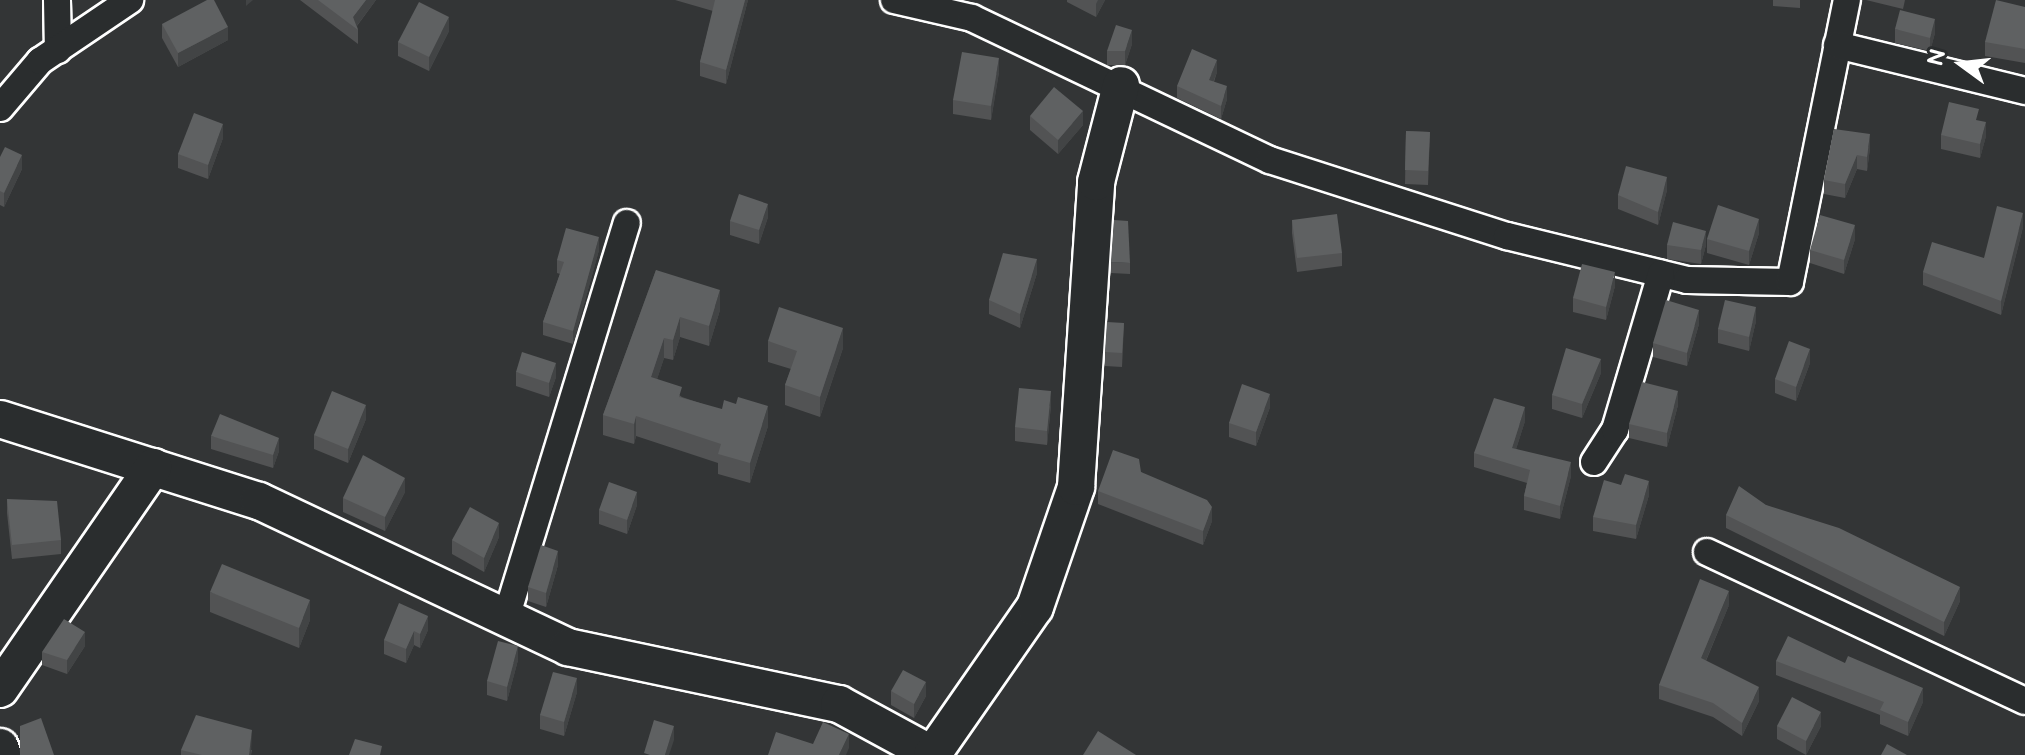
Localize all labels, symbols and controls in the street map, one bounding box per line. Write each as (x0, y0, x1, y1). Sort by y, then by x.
north arrow (1921, 24, 2001, 104)
text: N (1922, 46, 1953, 69)

